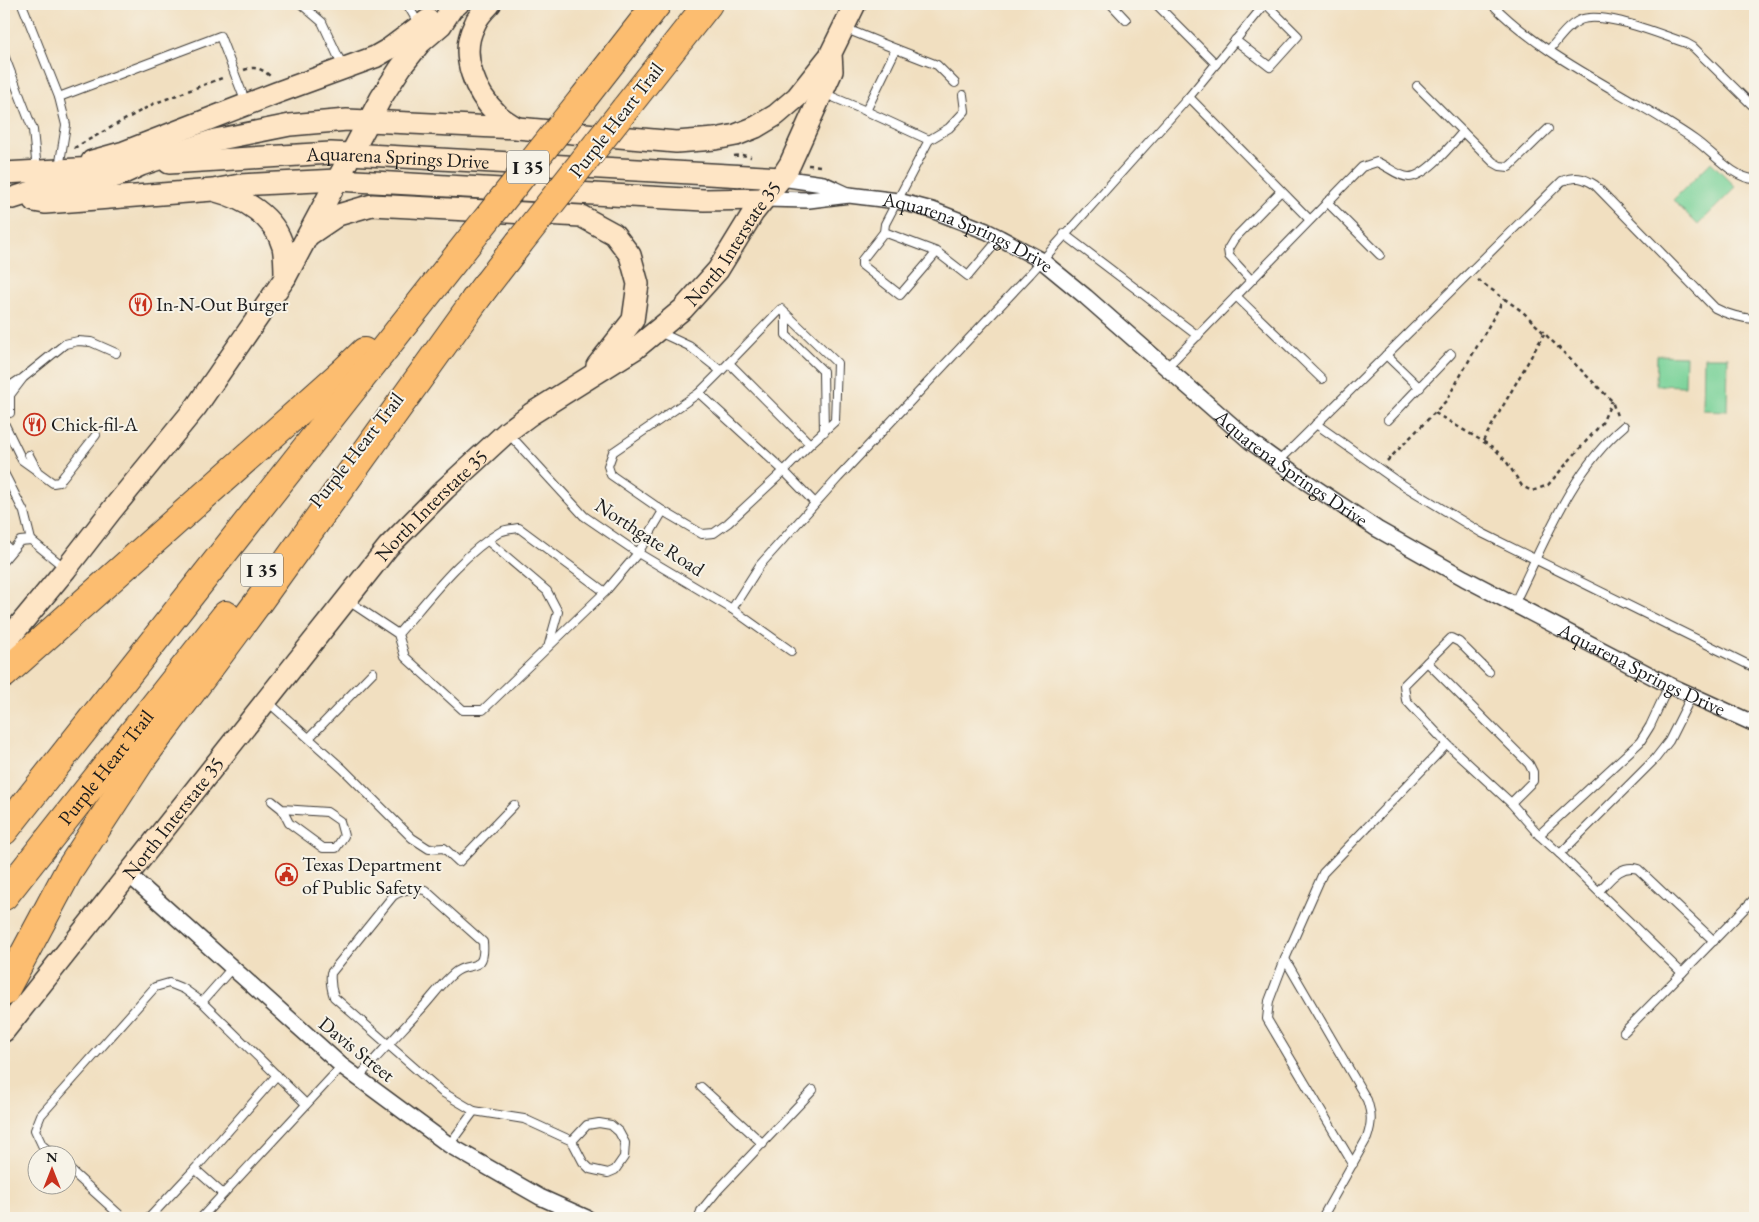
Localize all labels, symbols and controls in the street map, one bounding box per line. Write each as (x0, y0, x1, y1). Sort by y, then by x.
street label: Purple Heart Trail (563, 57, 669, 183)
street label: Aquarena Springs Drive (304, 140, 490, 175)
road number: I 35 (507, 150, 549, 183)
street label: North Interstate 35 (679, 175, 787, 312)
street label: Aquarena Springs Drive (880, 186, 1059, 278)
place label: In-N-Out Burger (156, 291, 289, 317)
restaurant icon: In-N-Out Burger (128, 292, 152, 316)
street label: Purple Heart Trail (303, 387, 409, 513)
street label: Aquarena Springs Drive (1209, 403, 1373, 533)
place label: Chick-fil-A (51, 411, 138, 437)
restaurant icon: Chick-fil-A (23, 412, 47, 436)
street label: North Interstate 35 (369, 443, 493, 566)
street label: Northgate Road (590, 492, 710, 583)
road number: I 35 (241, 554, 283, 586)
street label: Aquarena Springs Drive (1553, 616, 1730, 722)
street label: Purple Heart Trail (52, 704, 159, 830)
street label: North Interstate 35 (116, 751, 230, 884)
place label: Texas Department of Public Safety (302, 851, 442, 900)
public building icon: Texas Department of Public Safety (274, 863, 298, 887)
street label: Davis Street (314, 1010, 401, 1088)
north arrow (28, 1144, 78, 1194)
text: N (46, 1148, 58, 1166)

